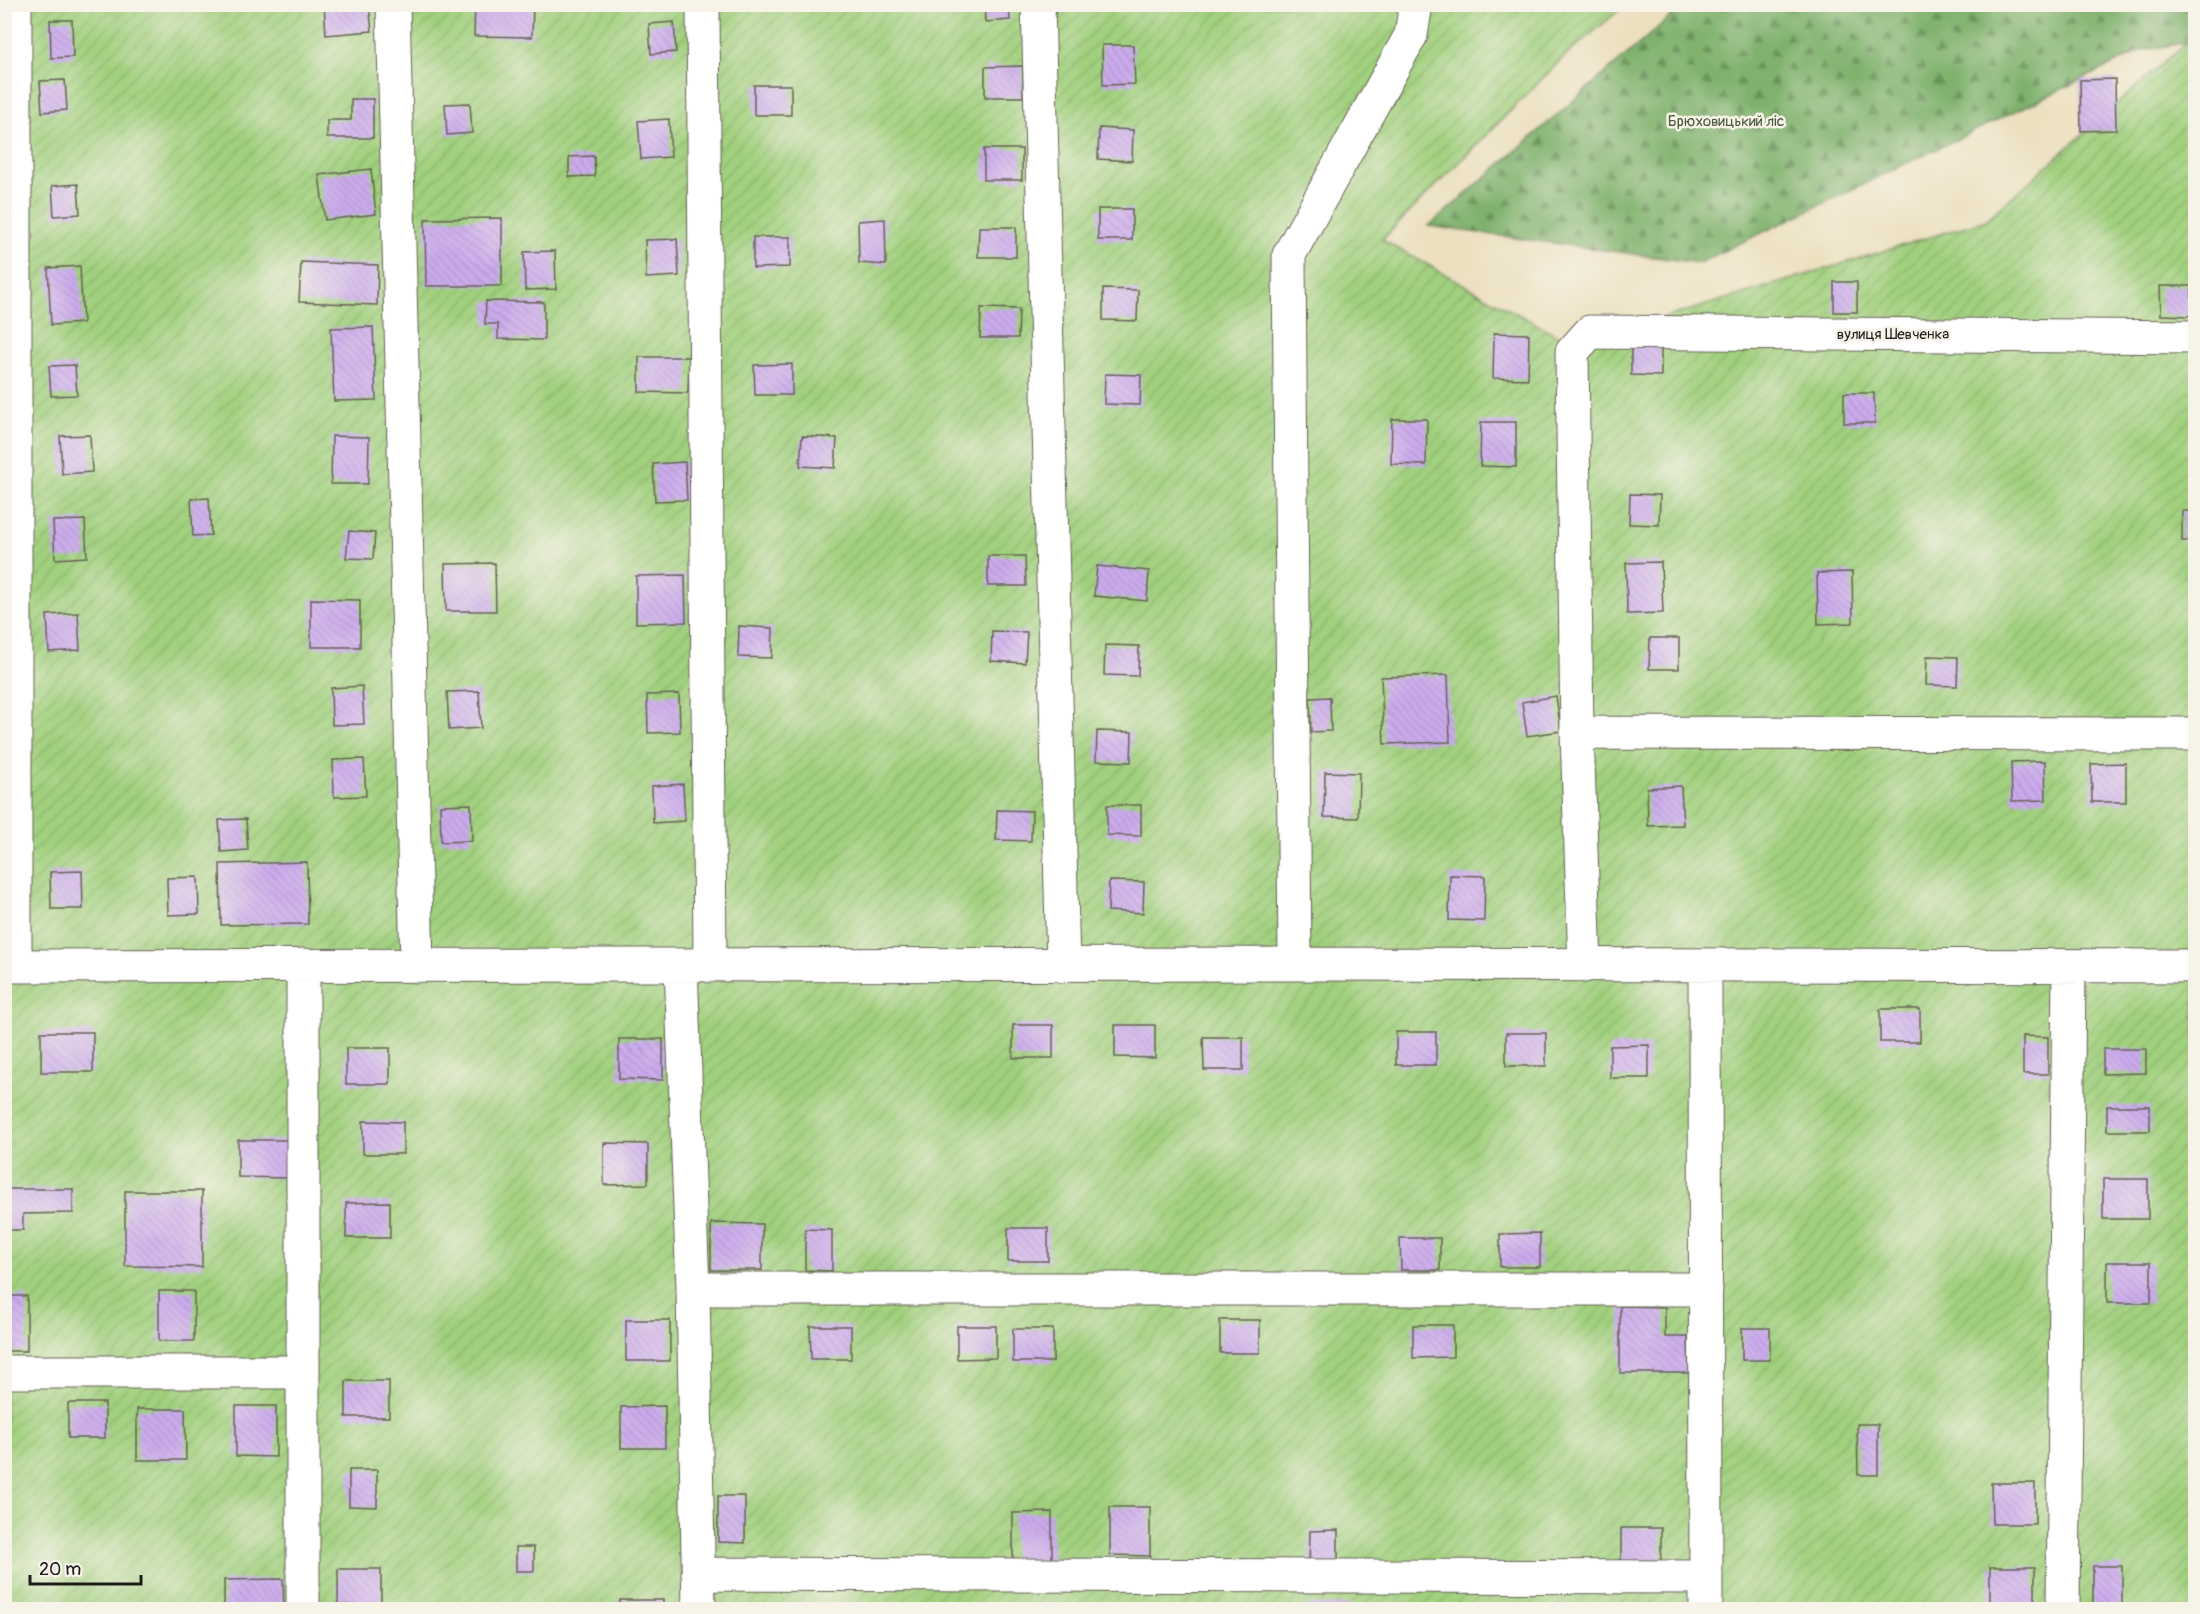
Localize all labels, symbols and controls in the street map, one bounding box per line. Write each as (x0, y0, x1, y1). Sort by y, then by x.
park label: Брюховицький ліс (1668, 112, 1785, 131)
street label: вулиця Шевченка (1837, 325, 1949, 344)
scale bar (30, 1548, 141, 1586)
text: 20 m (39, 1558, 81, 1581)

